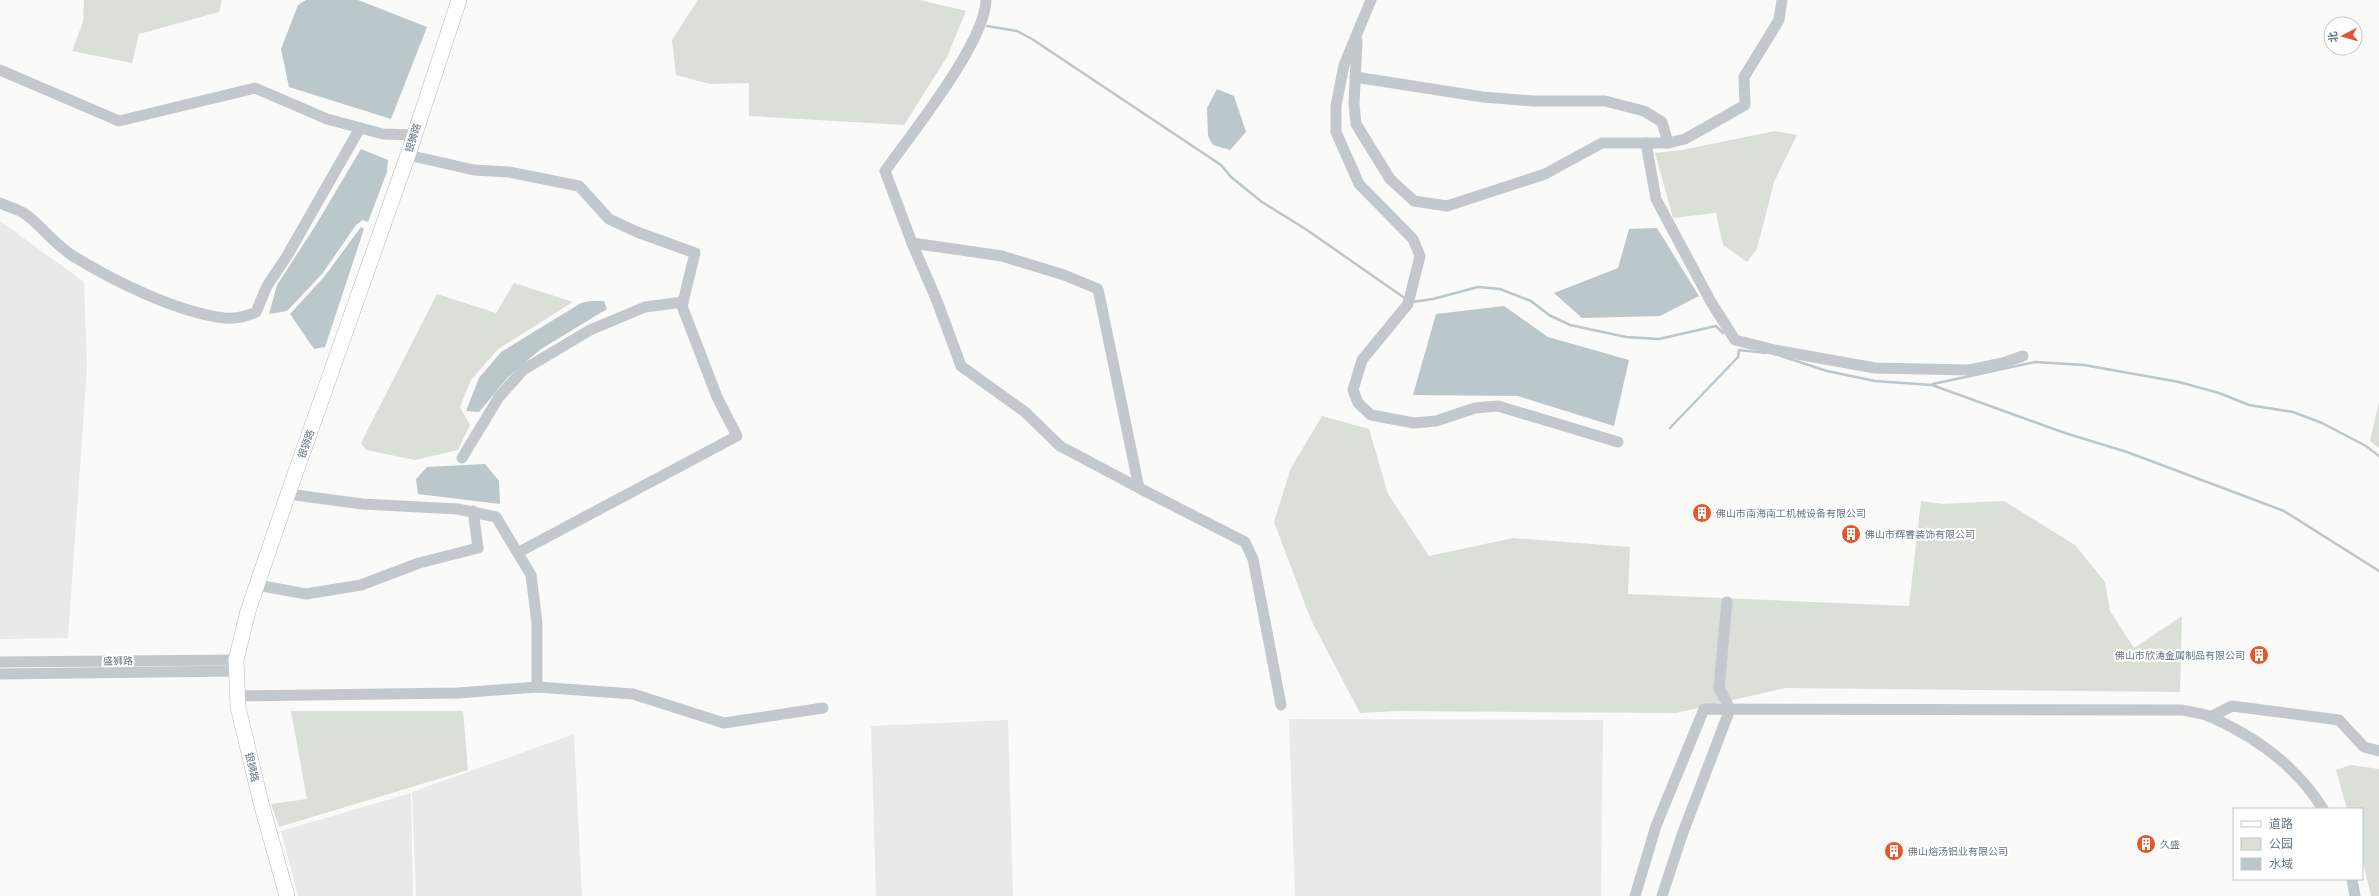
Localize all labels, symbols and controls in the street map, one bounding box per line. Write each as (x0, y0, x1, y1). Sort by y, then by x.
north arrow (2323, 16, 2363, 56)
text: 北 (2327, 31, 2341, 43)
street label: 银狮路 (403, 122, 423, 154)
street label: 银狮路 (296, 428, 316, 460)
building icon: 佛山市南海南工机械设备有限公司 (1691, 502, 1713, 524)
place label: 佛山市南海南工机械设备有限公司 (1715, 508, 1866, 519)
building icon: 佛山市辉睿装饰有限公司 (1840, 523, 1862, 545)
place label: 佛山市辉睿装饰有限公司 (1864, 529, 1975, 540)
building icon: 佛山市欣涛金属制品有限公司 (2248, 644, 2270, 666)
place label: 佛山市欣涛金属制品有限公司 (2114, 650, 2245, 661)
street label: 盛狮路 (103, 655, 133, 667)
street label: 银狮路 (243, 751, 261, 783)
legend (2233, 808, 2363, 880)
text: 道路 (2269, 817, 2293, 831)
building icon: 久盛 (2135, 833, 2157, 855)
text: 公园 (2269, 837, 2293, 851)
place label: 久盛 (2160, 839, 2180, 850)
building icon: 佛山熔汤铝业有限公司 (1883, 840, 1905, 862)
place label: 佛山熔汤铝业有限公司 (1907, 846, 2008, 857)
text: 水域 (2269, 857, 2293, 871)

